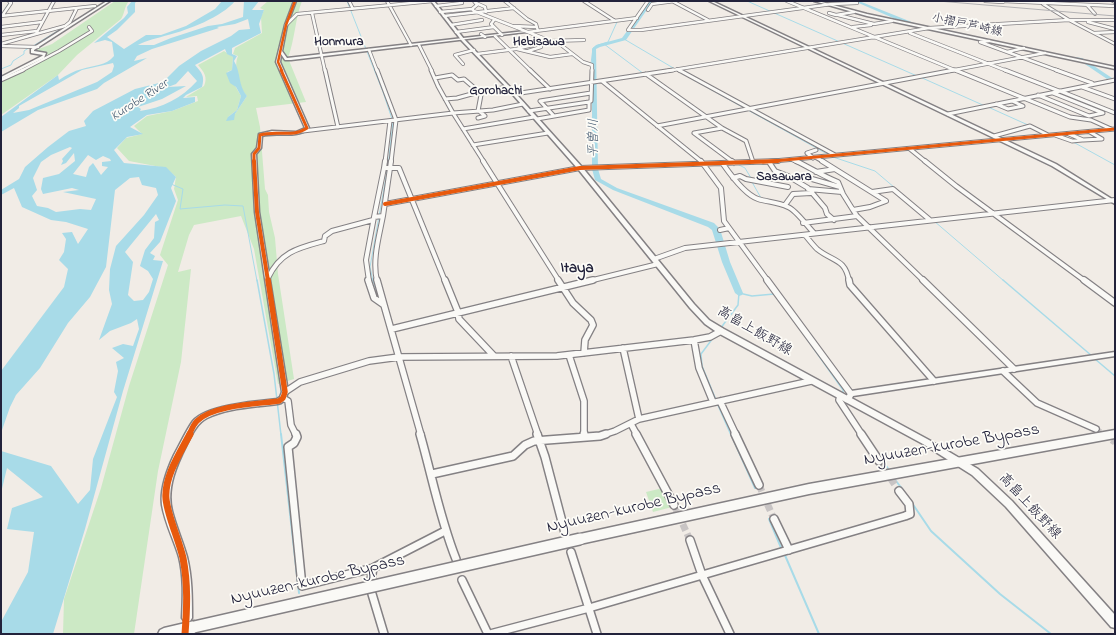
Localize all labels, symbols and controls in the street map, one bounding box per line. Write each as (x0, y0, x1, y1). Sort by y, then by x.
street label: 小摺戸芦崎線 (930, 11, 1004, 41)
district label: Honmura (314, 35, 364, 51)
district label: Hebisawa (513, 35, 565, 51)
water label: Kurobe River (109, 77, 171, 125)
district label: Gorohachi (470, 84, 522, 100)
water label: 平曽川 (587, 119, 603, 157)
district label: Sasawara (756, 170, 812, 186)
district label: Itaya (560, 261, 594, 279)
street label: 高畠上飯野線 (713, 304, 795, 360)
street label: Nyuuzen-kurobe Bypass (863, 421, 1041, 471)
street label: 高畠上飯野線 (994, 471, 1064, 543)
street label: Nyuuzen-kurobe Bypass (545, 479, 723, 539)
street label: Nyuuzen-kurobe Bypass (229, 551, 407, 611)

